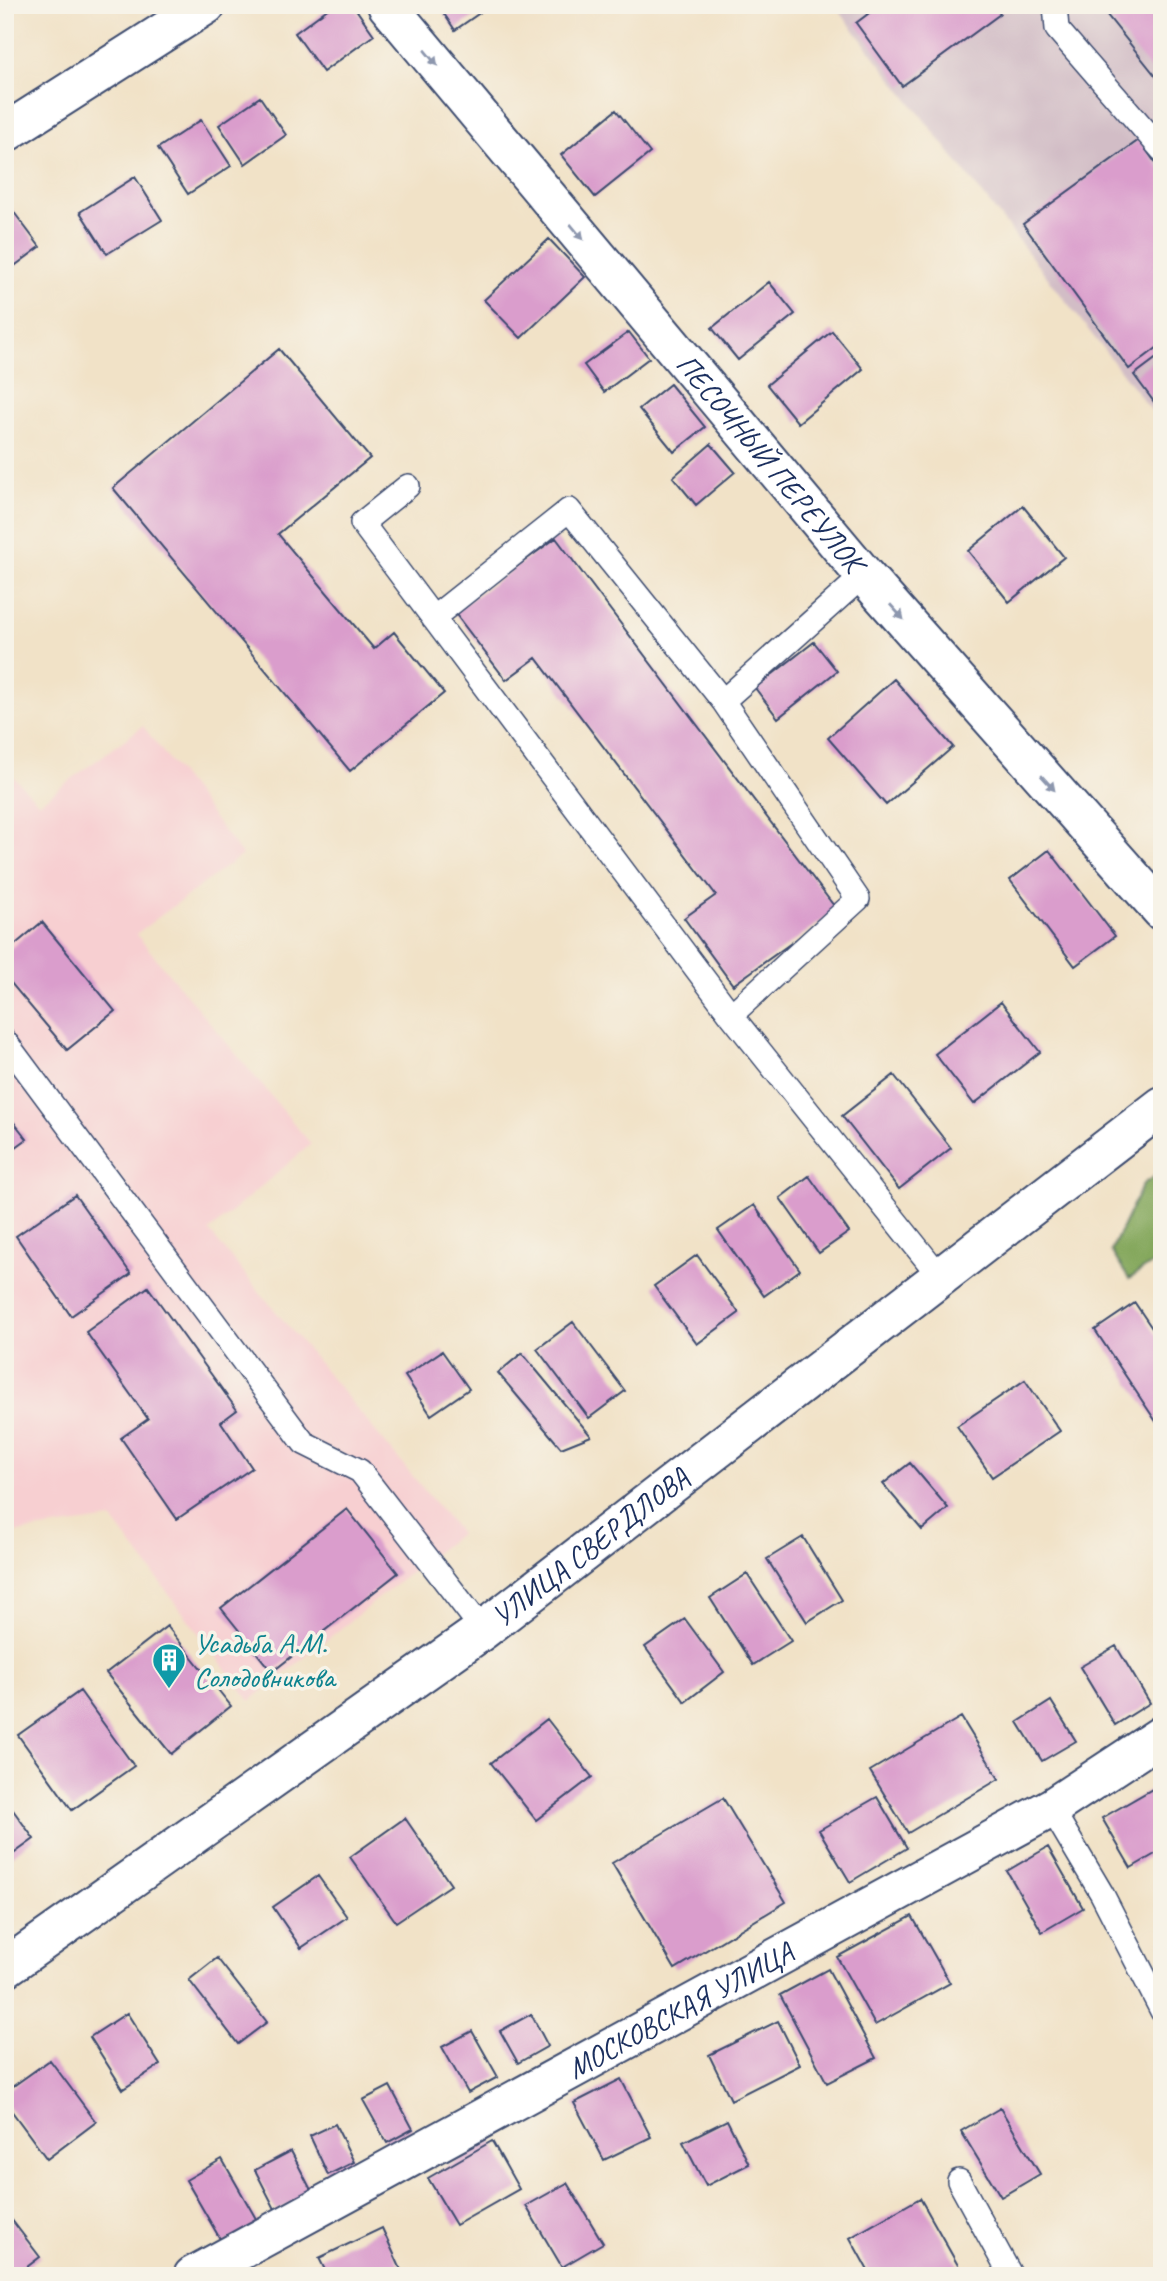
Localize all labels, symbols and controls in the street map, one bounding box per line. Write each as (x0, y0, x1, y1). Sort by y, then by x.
one-way arrow (423, 49, 438, 66)
one-way arrow (569, 223, 585, 241)
street label: ПЕСОЧНЫЙ ПЕРЕУЛОК (668, 346, 876, 584)
one-way arrow (889, 603, 905, 621)
one-way arrow (1040, 774, 1055, 791)
street label: УЛИЦА СВЕРДЛОВА (484, 1459, 697, 1635)
place label: Усадьба А.М. Солодовникова (194, 1624, 337, 1696)
building icon: Усадьба А.М. Солодовникова (150, 1641, 188, 1690)
street label: МОСКОВСКАЯ УЛИЦА (561, 1932, 802, 2087)

